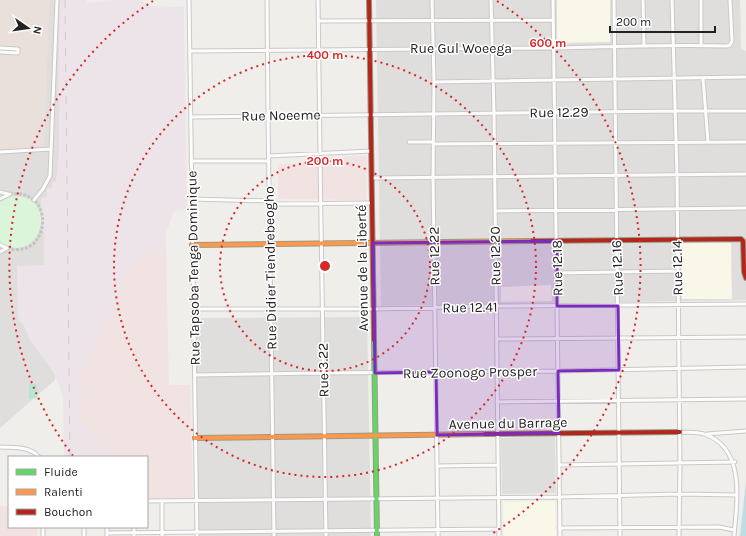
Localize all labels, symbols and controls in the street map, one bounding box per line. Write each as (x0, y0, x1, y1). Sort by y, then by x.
north arrow (8, 8, 48, 48)
scale bar (610, 8, 715, 34)
text: 200 m (616, 15, 651, 29)
text: N (30, 25, 44, 35)
text: 600 m (530, 36, 566, 50)
street label: Rue Gul Woeega (410, 40, 512, 57)
text: 400 m (307, 48, 343, 62)
street label: Rue 12.29 (529, 103, 589, 122)
street label: Rue Noeeme (241, 106, 321, 125)
text: 200 m (307, 154, 343, 168)
street label: Rue Tapsoba Tenga Dominique (183, 170, 204, 365)
street label: Rue Didier Tiendrebeogho (261, 186, 280, 350)
street label: Avenue de la Liberté (353, 204, 372, 332)
street label: Rue 12.22 (425, 226, 444, 286)
street label: Rue 12.20 (486, 226, 505, 286)
street label: Rue 12.18 (549, 240, 566, 296)
street label: Rue 12.16 (608, 240, 627, 296)
street label: Rue 12.14 (669, 240, 686, 296)
centre of rings (318, 259, 332, 273)
street label: Rue 12.41 (442, 299, 498, 316)
street label: Rue 3.22 (315, 343, 332, 397)
street label: Rue Zoonogo Prosper (403, 363, 538, 382)
street label: Avenue du Barrage (448, 414, 568, 433)
legend (8, 456, 148, 528)
text: Fluide (44, 465, 78, 479)
text: Ralenti (44, 485, 83, 499)
text: Bouchon (44, 505, 93, 519)

